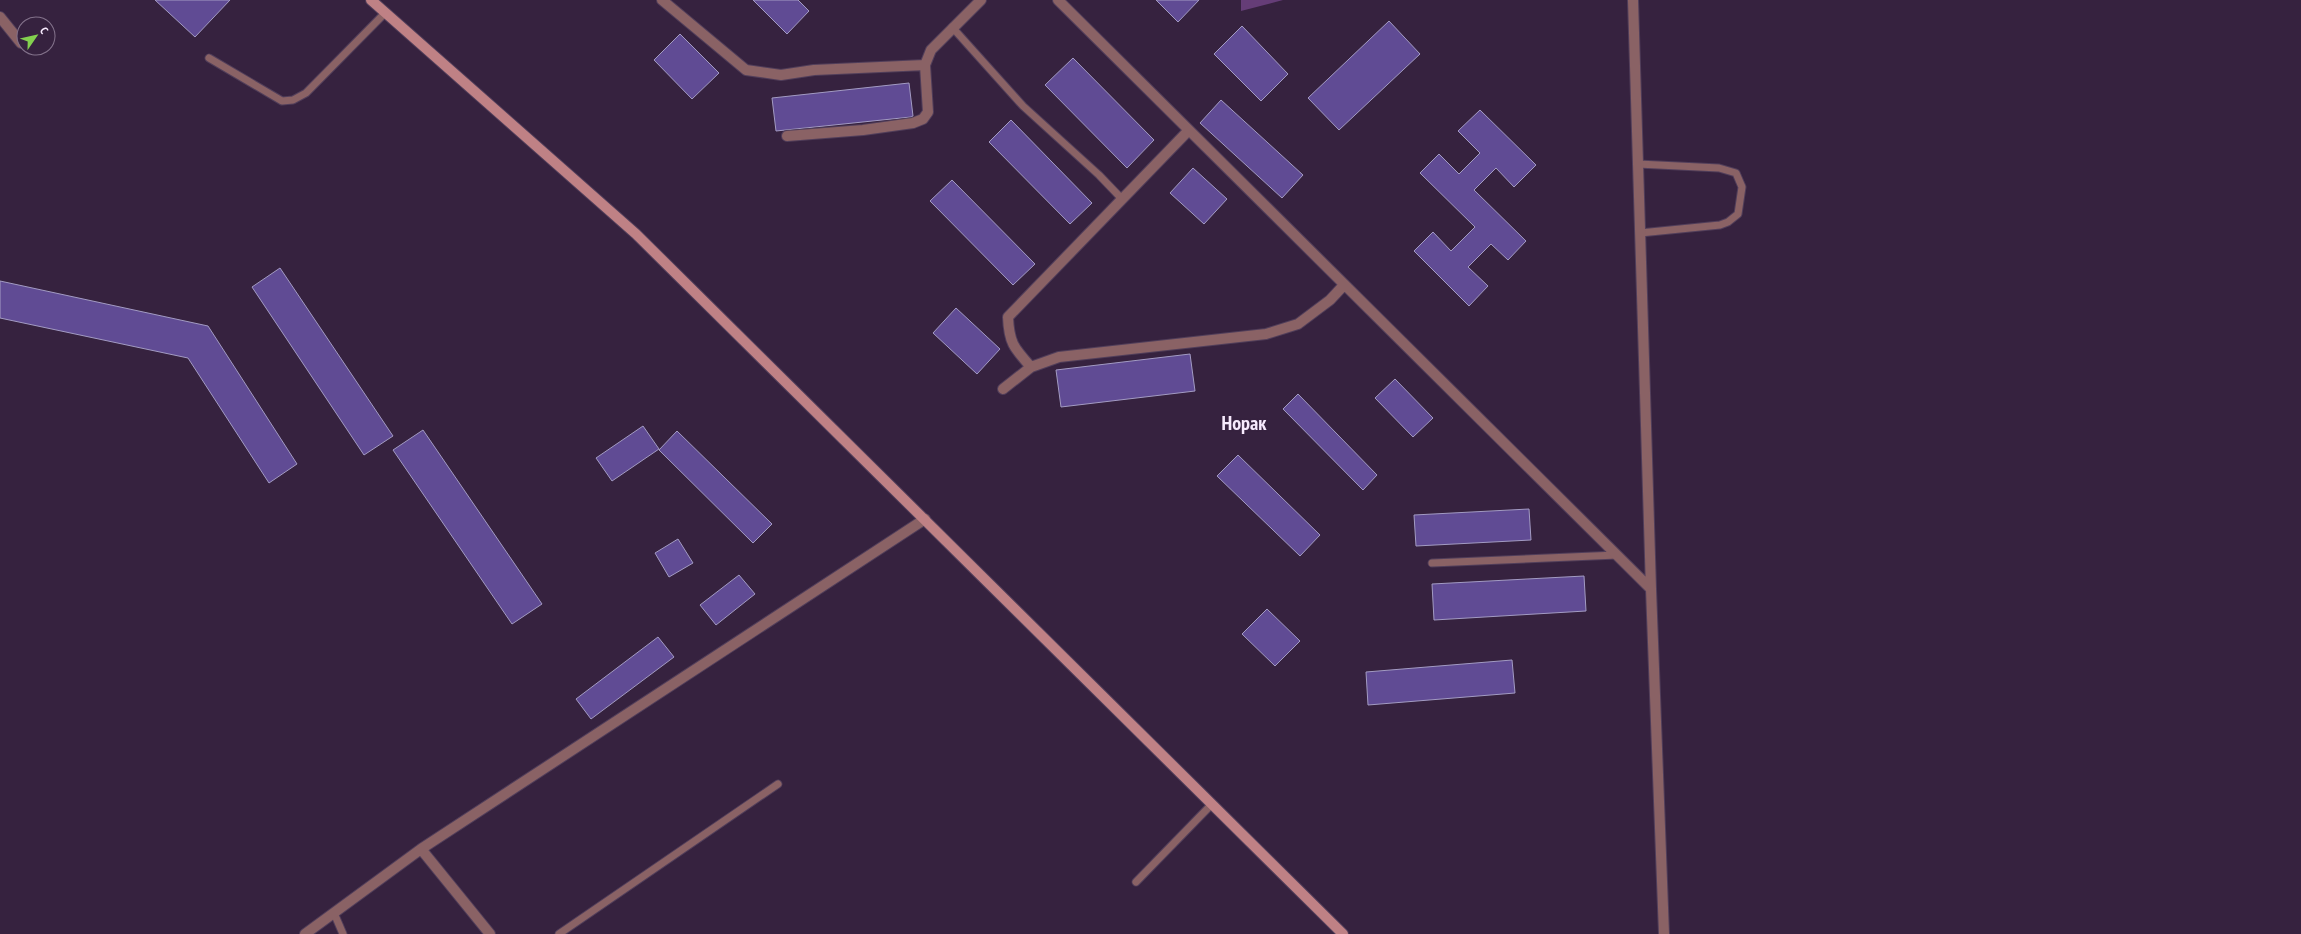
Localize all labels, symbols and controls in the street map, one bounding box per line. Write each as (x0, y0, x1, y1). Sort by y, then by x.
north arrow (16, 16, 56, 56)
text: С (37, 24, 52, 36)
district label: Норак (1222, 410, 1267, 436)

